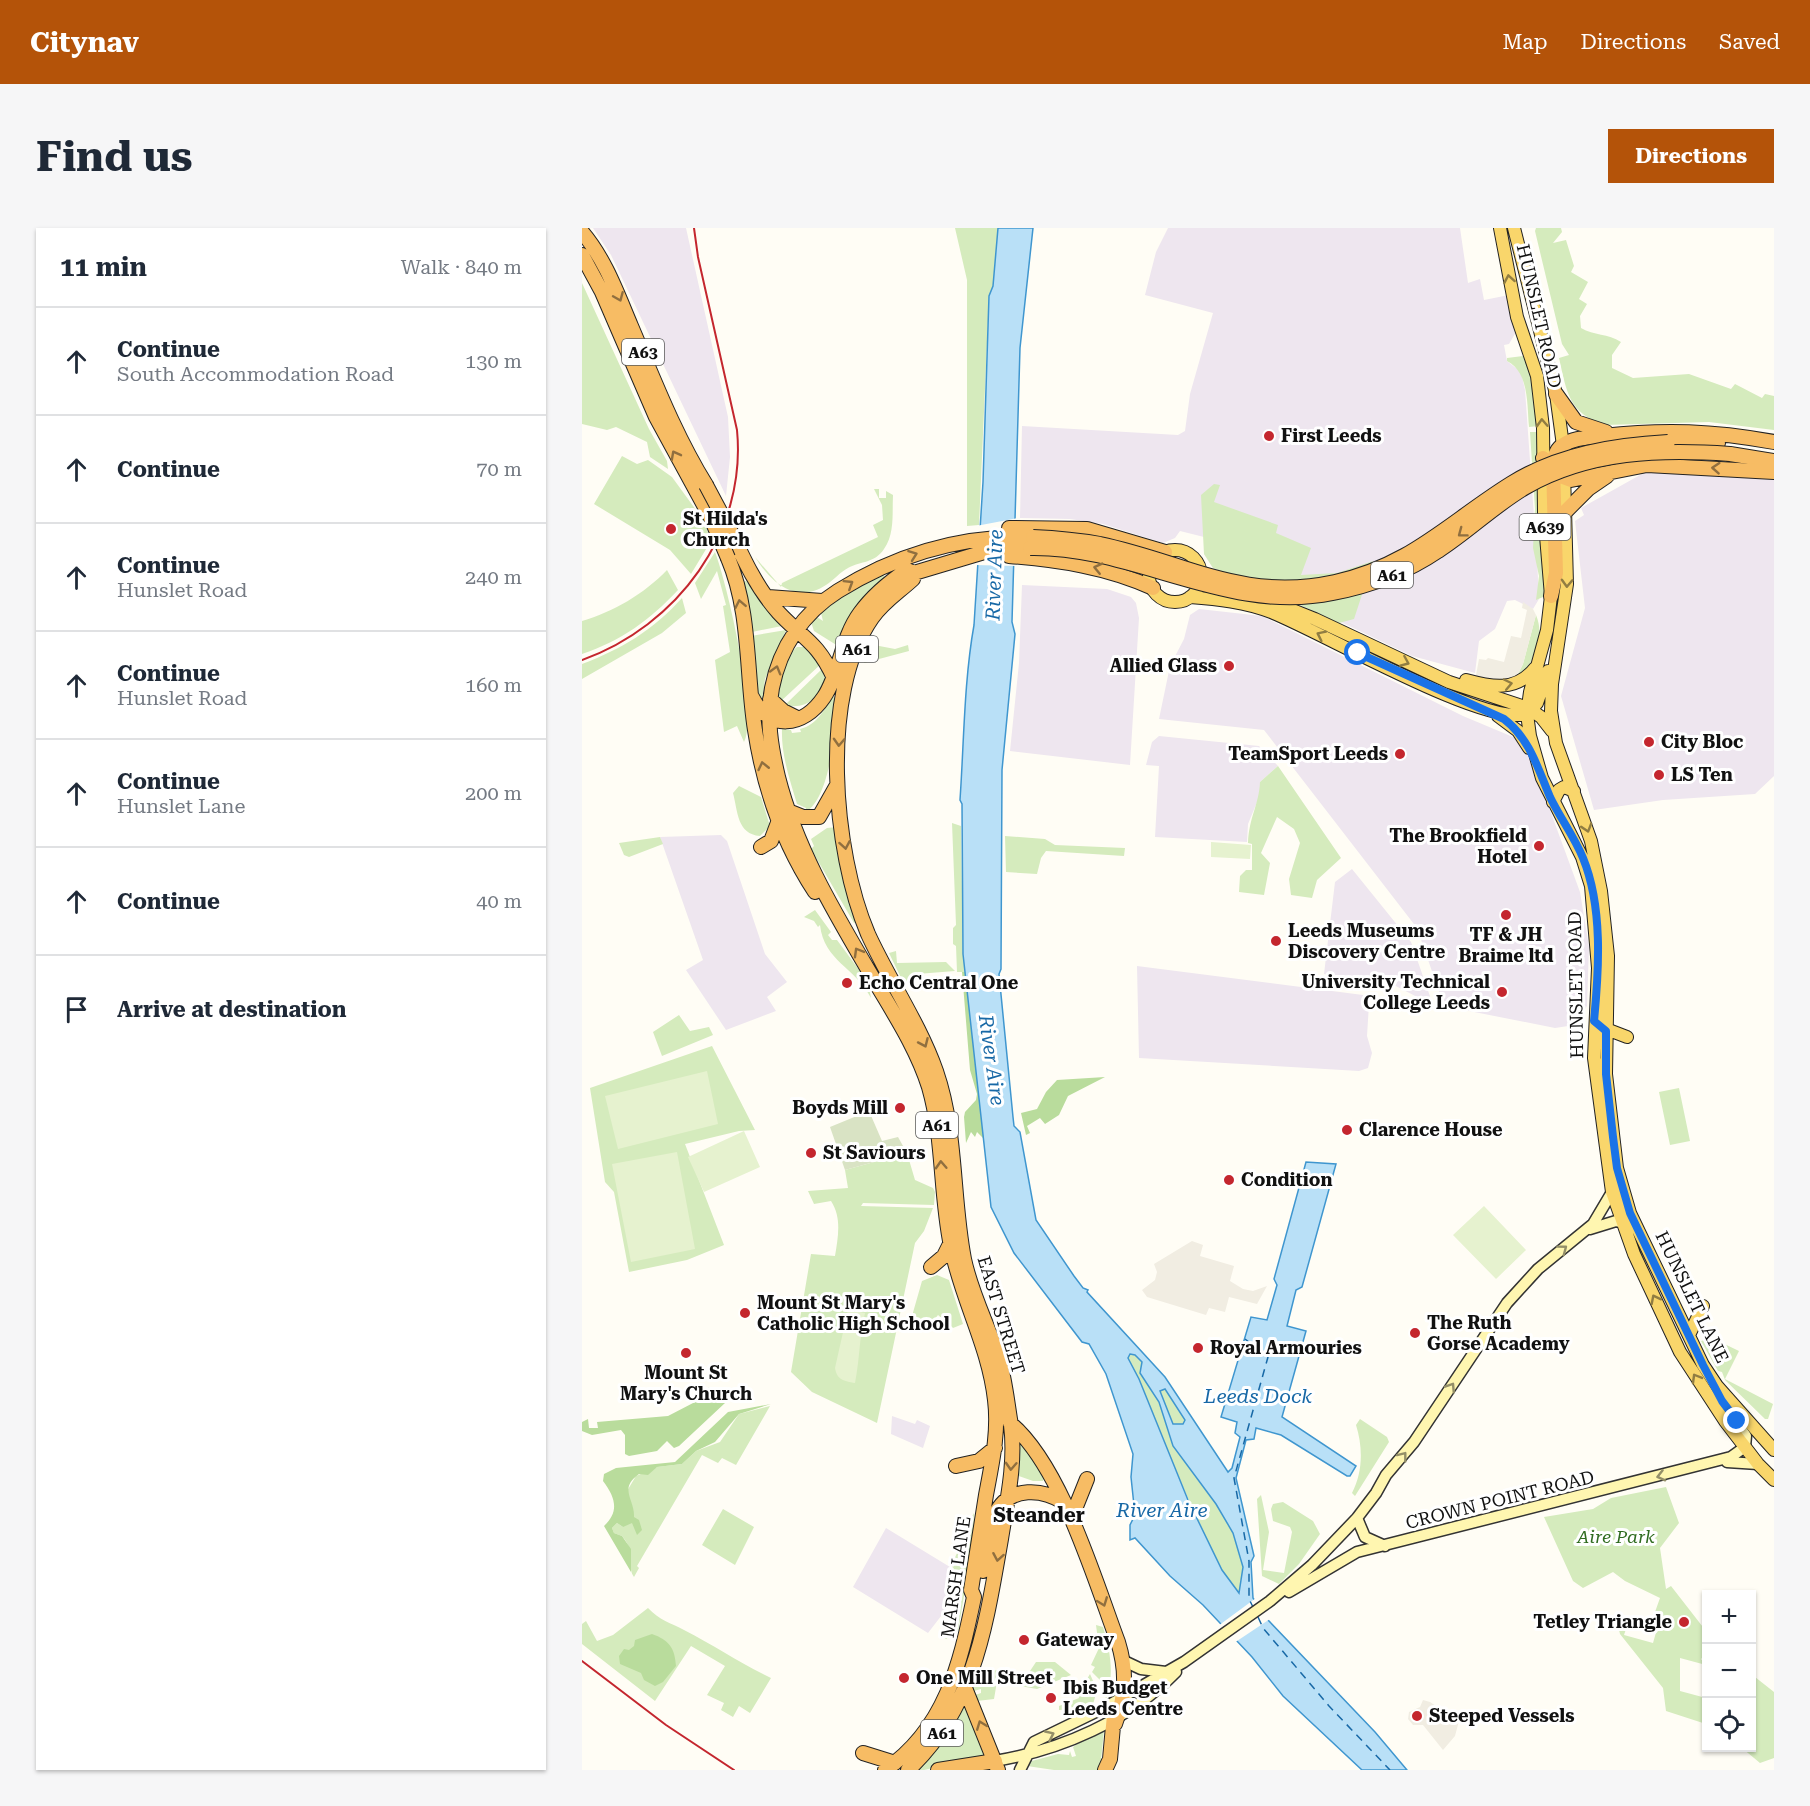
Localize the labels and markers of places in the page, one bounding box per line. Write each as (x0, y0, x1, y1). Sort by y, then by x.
place label: First Leeds (1281, 425, 1382, 446)
marker: First Leeds (1262, 429, 1276, 443)
place label: St Hilda's Church (683, 508, 767, 550)
marker: St Hilda's Church (664, 522, 678, 536)
place label: Allied Glass (1110, 655, 1217, 676)
marker: Allied Glass (1222, 659, 1236, 673)
place label: City Bloc (1661, 731, 1743, 752)
marker: City Bloc (1642, 735, 1656, 749)
place label: TeamSport Leeds (1228, 743, 1388, 764)
marker: TeamSport Leeds (1393, 747, 1407, 761)
place label: LS Ten (1671, 764, 1733, 785)
marker: LS Ten (1652, 768, 1666, 782)
place label: The Brookfield Hotel (1389, 825, 1527, 867)
marker: The Brookfield Hotel (1532, 839, 1546, 853)
marker: TF & JH Braime ltd (1499, 908, 1513, 922)
place label: Leeds Museums Discovery Centre (1288, 920, 1446, 962)
place label: TF & JH Braime ltd (1459, 924, 1553, 966)
marker: Leeds Museums Discovery Centre (1269, 934, 1283, 948)
place label: University Technical College Leeds (1302, 971, 1490, 1013)
place label: Echo Central One (859, 972, 1019, 993)
marker: Echo Central One (840, 976, 854, 990)
marker: University Technical College Leeds (1495, 985, 1509, 999)
place label: Boyds Mill (792, 1097, 888, 1118)
marker: Boyds Mill (893, 1101, 907, 1115)
place label: Clarence House (1359, 1119, 1503, 1140)
marker: Clarence House (1340, 1123, 1354, 1137)
place label: St Saviours (823, 1142, 926, 1163)
marker: St Saviours (804, 1146, 818, 1160)
place label: Condition (1241, 1169, 1332, 1190)
marker: Condition (1222, 1173, 1236, 1187)
place label: Mount St Mary's Catholic High School (757, 1292, 950, 1334)
marker: Mount St Mary's Catholic High School (738, 1306, 752, 1320)
place label: The Ruth Gorse Academy (1427, 1312, 1570, 1354)
marker: The Ruth Gorse Academy (1408, 1326, 1422, 1340)
place label: Royal Armouries (1210, 1337, 1362, 1358)
marker: Royal Armouries (1191, 1341, 1205, 1355)
marker: Mount St Mary's Church (679, 1346, 693, 1360)
place label: Mount St Mary's Church (620, 1362, 752, 1404)
place label: Tetley Triangle (1533, 1611, 1672, 1632)
marker: Tetley Triangle (1677, 1615, 1691, 1629)
place label: Gateway (1036, 1629, 1114, 1650)
marker: Gateway (1017, 1633, 1031, 1647)
place label: One Mill Street (916, 1667, 1053, 1688)
marker: One Mill Street (897, 1671, 911, 1685)
place label: Ibis Budget Leeds Centre (1063, 1677, 1183, 1719)
marker: Ibis Budget Leeds Centre (1044, 1691, 1058, 1705)
place label: Steeped Vessels (1429, 1705, 1575, 1726)
marker: Steeped Vessels (1410, 1709, 1424, 1723)

